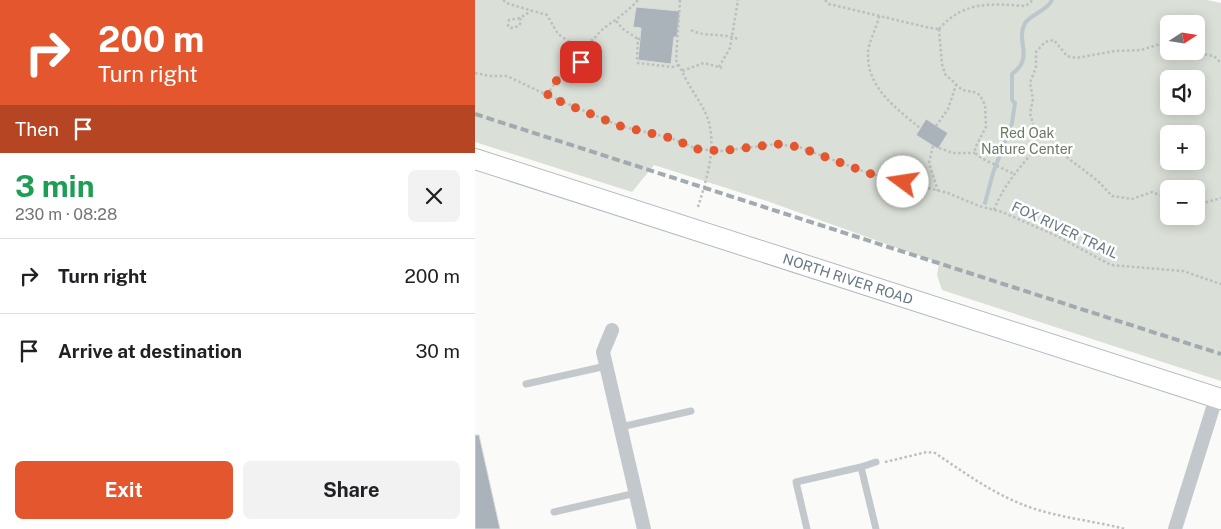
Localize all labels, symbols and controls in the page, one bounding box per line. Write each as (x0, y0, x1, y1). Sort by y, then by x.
north arrow (1160, 15, 1205, 60)
map controls (1160, 15, 1205, 225)
text: 200 m (98, 19, 204, 60)
icon: right (15, 20, 80, 85)
pin (560, 41, 602, 83)
icon: arrive (567, 48, 595, 76)
text: Turn right (98, 61, 198, 87)
button: sound (1160, 70, 1205, 115)
icon: arrive (69, 115, 97, 143)
text: Then (15, 118, 59, 140)
park label: Red Oak Nature Center (981, 125, 1073, 157)
button: + (1160, 125, 1205, 170)
position arrow (876, 155, 928, 207)
text: 3 min (15, 168, 94, 204)
button: close (408, 170, 460, 222)
button: − (1160, 180, 1205, 225)
street label: FOX RIVER TRAIL (1009, 198, 1121, 262)
text: 230 m · 08:28 (15, 205, 117, 224)
street label: NORTH RIVER ROAD (781, 250, 915, 308)
icon: right (15, 262, 43, 290)
text: Turn right (58, 265, 147, 287)
text: 200 m (404, 265, 460, 287)
icon: arrive (15, 337, 43, 365)
text: Arrive at destination (58, 340, 242, 362)
text: 30 m (415, 340, 460, 362)
button: Exit (15, 461, 233, 519)
button: Share (243, 461, 460, 519)

